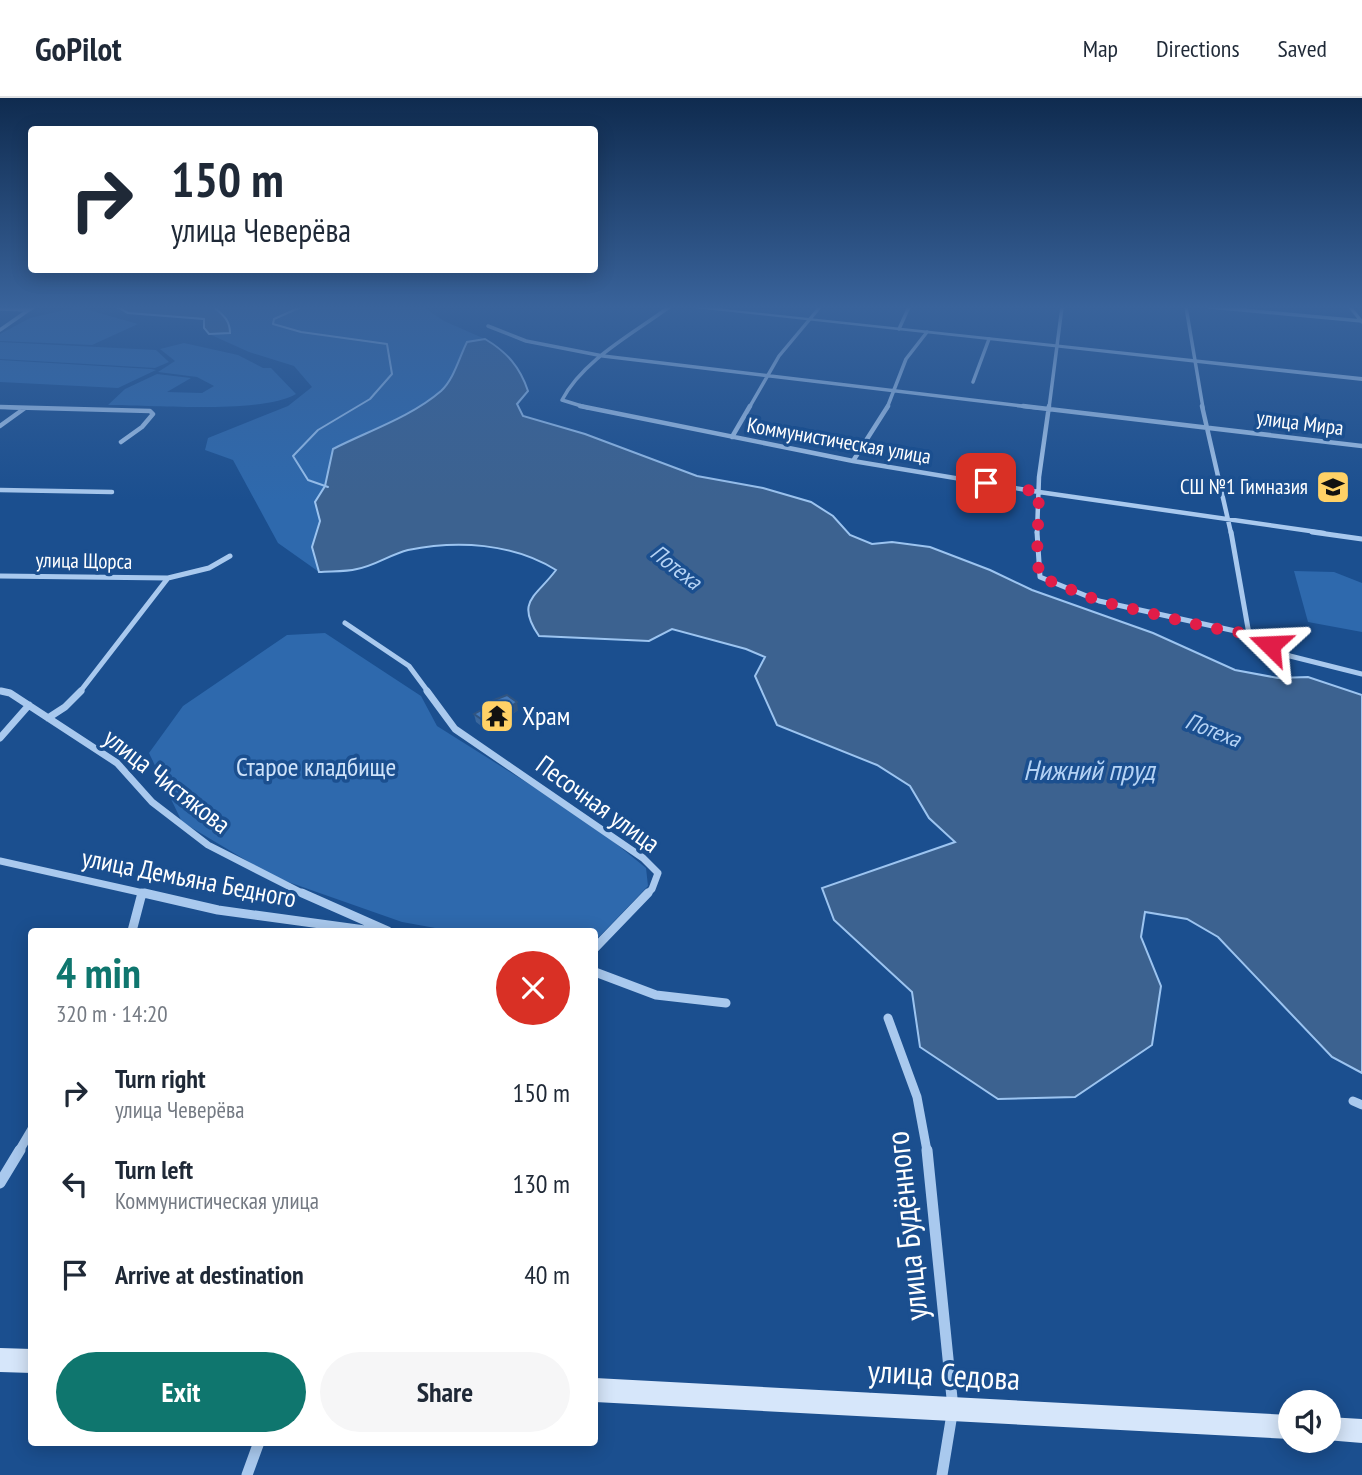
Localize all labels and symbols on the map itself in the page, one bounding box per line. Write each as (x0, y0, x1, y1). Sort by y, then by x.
street label: улица Мира (1255, 404, 1345, 441)
street label: Коммунистическая улица (745, 411, 933, 470)
pin (956, 453, 1016, 513)
school or university icon: СШ №1 Гимназия (1314, 468, 1352, 506)
place label: СШ №1 Гимназия (1180, 473, 1308, 500)
water label: Потеха (645, 538, 709, 597)
street label: улица Щорса (35, 546, 133, 575)
position arrow (1233, 608, 1307, 682)
temple icon: Храм (478, 697, 516, 735)
place label: Храм (522, 699, 570, 732)
water label: Потеха (1182, 706, 1246, 754)
street label: улица Чистякова (97, 721, 237, 840)
street label: Песочная улица (530, 748, 667, 860)
park label: Старое кладбище (236, 750, 396, 783)
water label: Нижний пруд (1023, 751, 1156, 788)
street label: улица Демьяна Бедного (79, 841, 299, 914)
street label: улица Будённого (875, 1129, 937, 1323)
street label: улица Седова (867, 1349, 1021, 1399)

